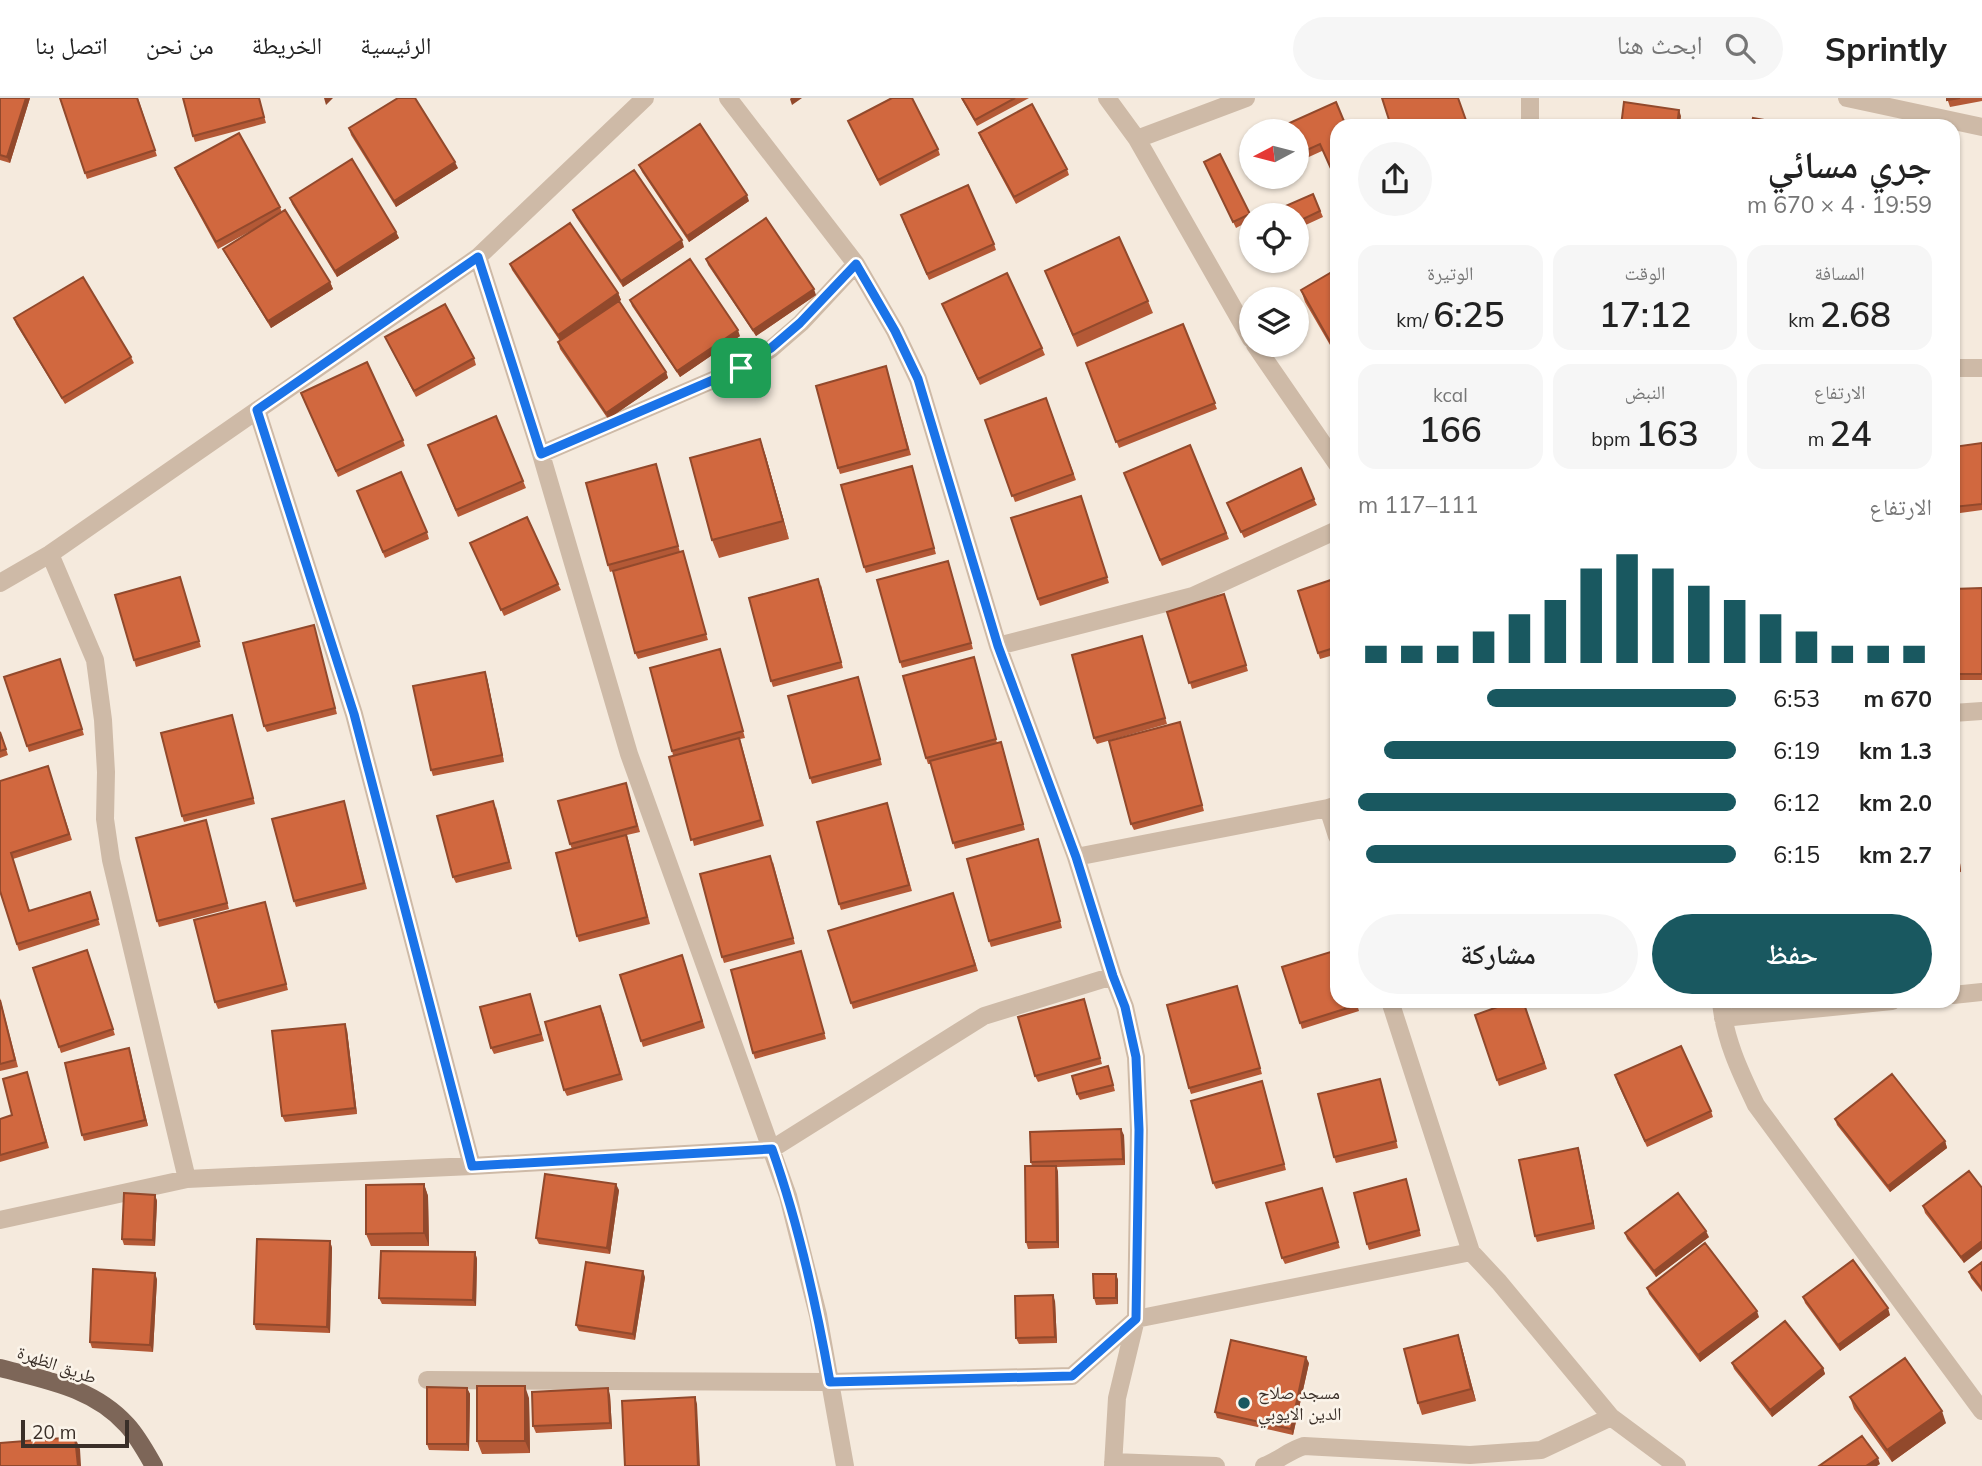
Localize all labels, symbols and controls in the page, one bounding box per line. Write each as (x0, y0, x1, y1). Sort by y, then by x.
search box (1293, 17, 1783, 80)
text: ابحث هنا (1617, 28, 1703, 61)
text: Sprintly (1825, 28, 1947, 69)
icon: search (1721, 29, 1759, 67)
text: اتصل بنا (35, 30, 108, 60)
text: من نحن (146, 30, 214, 60)
text: الخريطة (252, 30, 322, 60)
text: الرئيسية (360, 30, 431, 60)
north arrow (1239, 119, 1309, 189)
map controls (1239, 119, 1309, 357)
text: جري مسائي (1767, 140, 1932, 188)
button: share (1358, 142, 1432, 216)
text: 19:59 · 4 × 670 m (1747, 190, 1932, 219)
button: locate (1239, 203, 1309, 273)
text: الوتيرة (1427, 261, 1473, 285)
text: الوقت (1625, 261, 1665, 285)
text: المسافة (1814, 261, 1865, 285)
button: layers (1239, 287, 1309, 357)
text: 6:25 (1433, 292, 1504, 336)
text: 17:12 (1599, 292, 1691, 336)
text: 2.68 (1820, 292, 1891, 336)
text: /km (1396, 308, 1433, 332)
text: km (1788, 308, 1820, 332)
pin (711, 338, 771, 398)
icon: arrive (722, 349, 760, 387)
text: النبض (1625, 380, 1665, 404)
text: الارتفاع (1814, 380, 1866, 404)
text: kcal (1433, 383, 1468, 407)
text: 166 (1419, 407, 1482, 451)
text: 163 (1636, 411, 1699, 455)
text: 24 (1829, 411, 1872, 455)
text: bpm (1591, 427, 1636, 451)
text: m (1808, 427, 1829, 451)
text: 111–117 m (1358, 490, 1479, 519)
text: الارتفاع (1869, 492, 1932, 521)
text: 6:53 (1773, 684, 1820, 713)
text: 670 m (1864, 684, 1932, 713)
text: 6:19 (1773, 736, 1820, 765)
text: 1.3 km (1859, 736, 1932, 765)
text: 6:12 (1773, 788, 1820, 817)
text: 2.0 km (1859, 788, 1932, 817)
text: 6:15 (1773, 840, 1820, 869)
text: 2.7 km (1859, 840, 1932, 869)
button: مشاركة (1358, 914, 1638, 994)
button: حفظ (1652, 914, 1932, 994)
street label: طريق الظهرة (14, 1340, 100, 1389)
place label: مسجد صلاح الدين الايوبي (1258, 1381, 1342, 1429)
marker: مسجد صلاح الدين الايوبي (1236, 1395, 1252, 1411)
scale bar (21, 1417, 130, 1449)
text: 20 m (32, 1420, 76, 1444)

